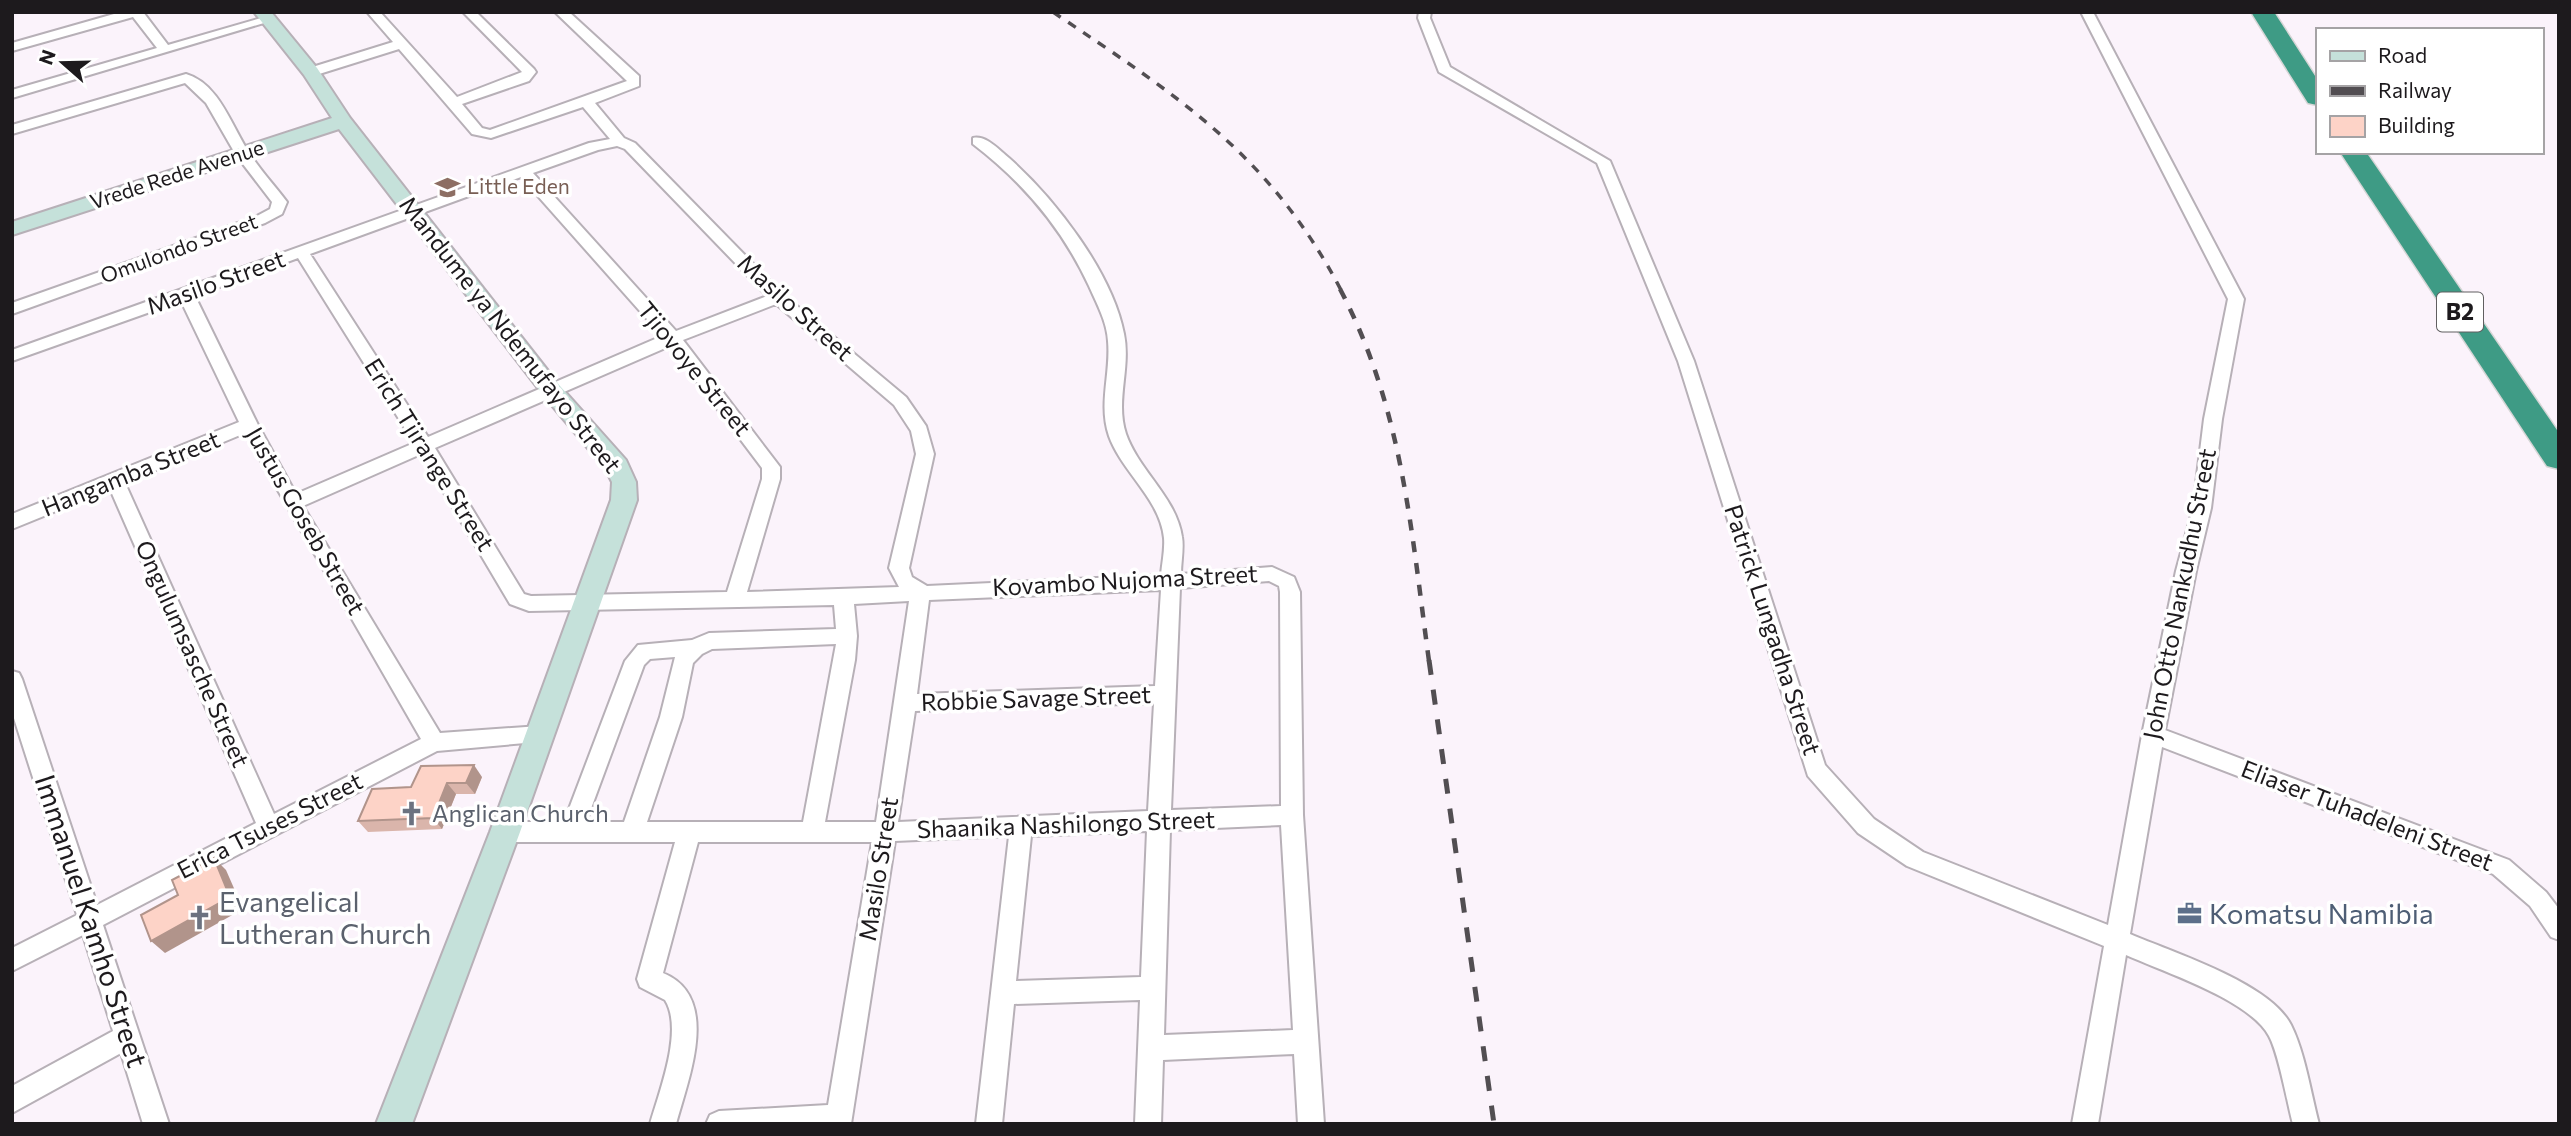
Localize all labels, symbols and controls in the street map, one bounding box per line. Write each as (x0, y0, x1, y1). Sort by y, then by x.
north arrow (28, 28, 98, 98)
legend (2316, 28, 2543, 154)
text: Road (2378, 42, 2427, 67)
text: N (33, 46, 60, 68)
text: Railway (2378, 77, 2452, 102)
text: Building (2378, 112, 2455, 137)
street label: Vrede Rede Avenue (86, 134, 267, 213)
school or university icon: Little Eden (433, 173, 461, 201)
place label: Little Eden (467, 173, 570, 198)
street label: Mandume ya Ndemufayo Street (394, 190, 628, 478)
street label: Omulondo Street (97, 208, 260, 288)
street label: Masilo Street (142, 243, 289, 320)
street label: Masilo Street (732, 248, 860, 366)
road number: B2 (2437, 292, 2483, 332)
street label: Tjiovoye Street (632, 295, 758, 441)
street label: Erich Tjirange Street (359, 353, 501, 556)
street label: Justus Goseb Street (241, 421, 372, 619)
street label: Hangamba Street (37, 424, 224, 522)
street label: John Otto Nankudhu Street (2136, 446, 2221, 742)
street label: Patrick Lungadha Street (1719, 501, 1828, 759)
street label: Ongulumsasche Street (130, 535, 257, 771)
street label: Kovambo Nujoma Street (991, 558, 1259, 601)
street label: Robbie Savage Street (920, 679, 1152, 716)
street label: Eliaser Tuhadeleni Street (2237, 753, 2498, 876)
street label: Erica Tsuses Street (172, 765, 367, 884)
street label: Immanuel Kamho Street (29, 770, 155, 1071)
street label: Masilo Street (852, 795, 903, 943)
place label: Anglican Church (432, 798, 609, 827)
church icon: Anglican Church (398, 800, 426, 828)
street label: Shaanika Nashilongo Street (916, 804, 1216, 843)
place label: Evangelical Lutheran Church (219, 884, 431, 950)
place label: Komatsu Namibia (2209, 896, 2434, 930)
office icon: Komatsu Namibia (2175, 900, 2203, 928)
church icon: Evangelical Lutheran Church (185, 904, 213, 932)

